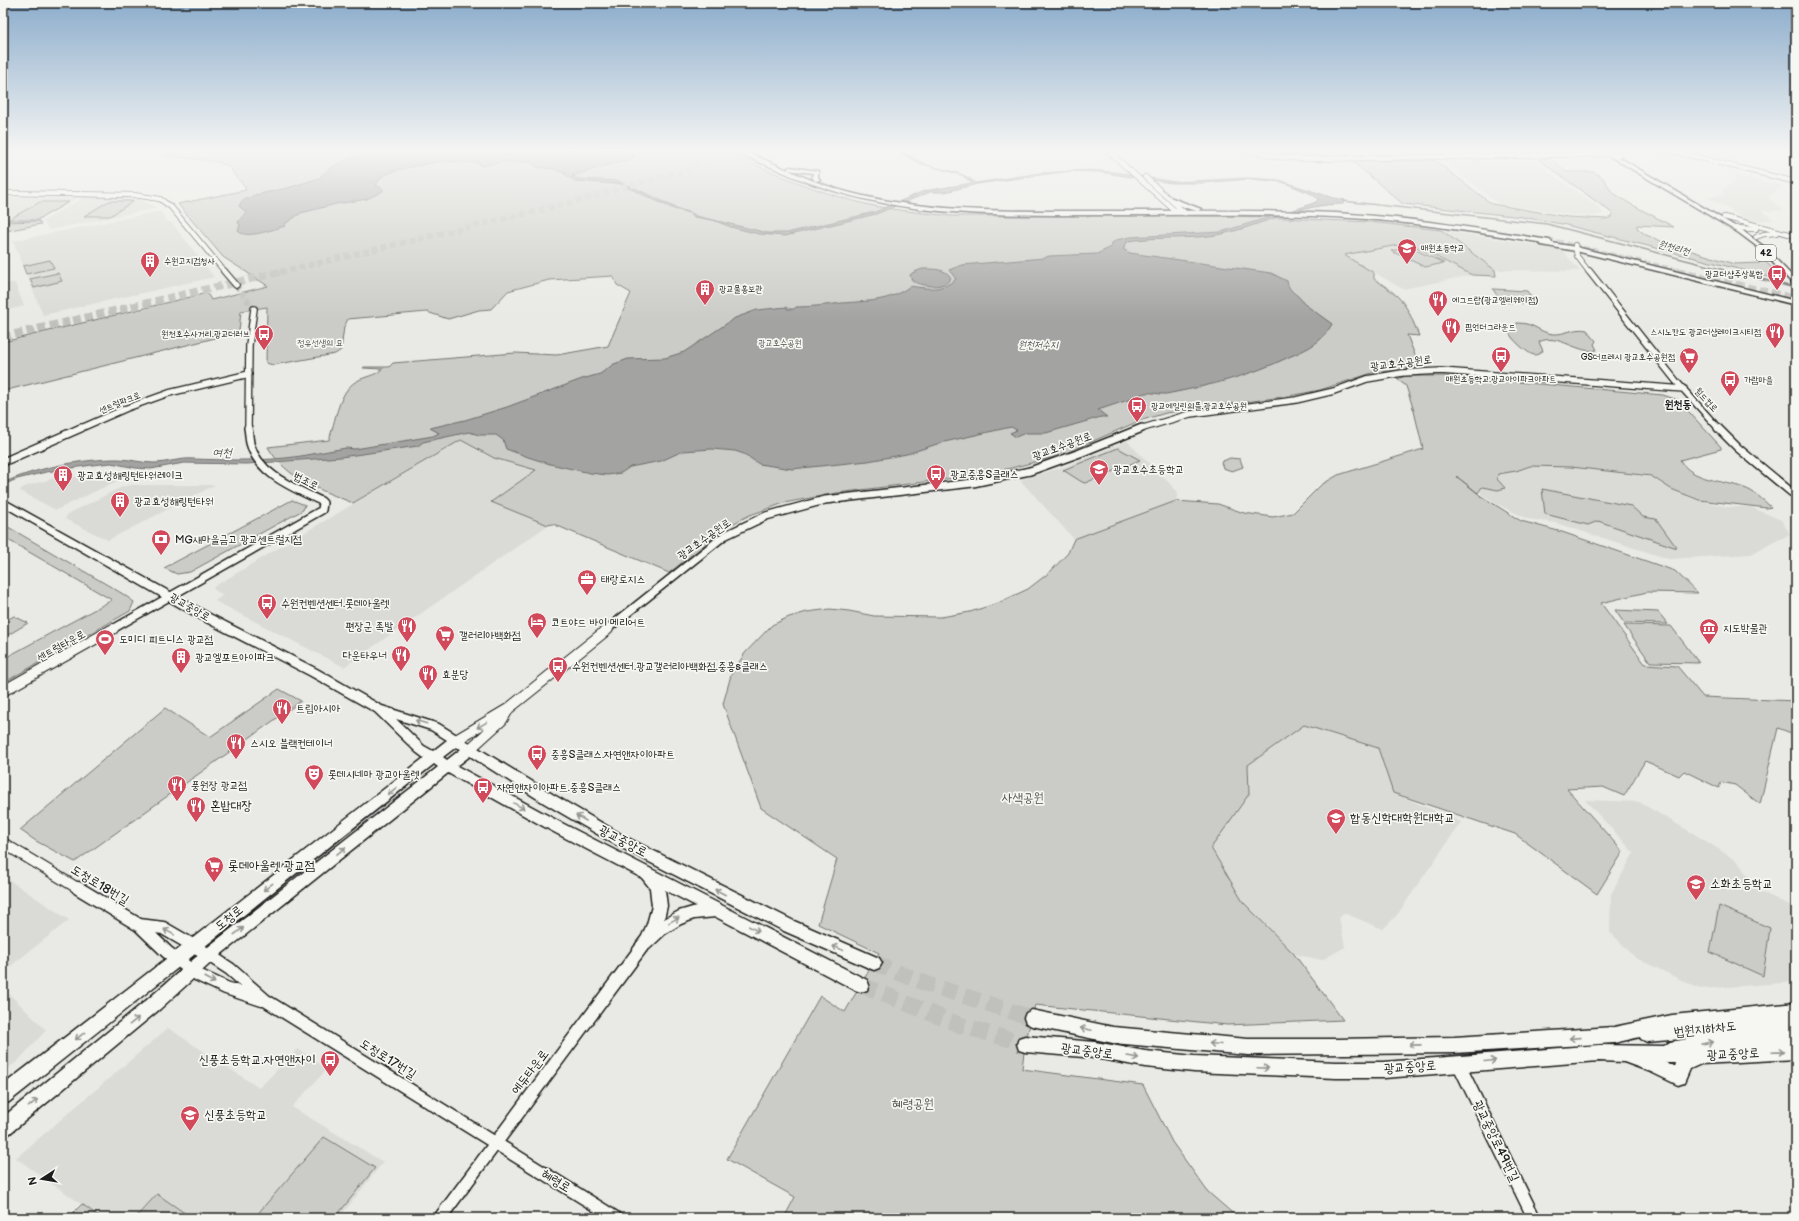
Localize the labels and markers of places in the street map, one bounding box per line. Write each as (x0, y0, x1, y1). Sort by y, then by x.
school or university icon: 매원초등학교 (1396, 237, 1418, 265)
place label: 매원초등학교 (1421, 243, 1464, 254)
building icon: 수원고지검청사 (139, 250, 161, 278)
place label: 수원고지검청사 (164, 256, 215, 267)
bus stop icon: 광교더샵주상복합 (1766, 263, 1788, 291)
place label: 광교더샵주상복합 (1705, 269, 1763, 280)
building icon: 광교물홍보관 (694, 278, 716, 306)
place label: 광교물홍보관 (719, 284, 762, 295)
restaurant icon: 에그드랍(광교엘리웨이점) (1427, 289, 1449, 317)
place label: 에그드랍(광교엘리웨이점) (1452, 295, 1538, 306)
restaurant icon: 핌언더그라운드 (1440, 316, 1462, 344)
restaurant icon: 스시노칸도 광교더샵레이크시티점 (1764, 321, 1786, 349)
place label: 핌언더그라운드 (1465, 322, 1516, 333)
bus stop icon: 원천호수사거리.광교더러브 (253, 323, 275, 351)
place label: 스시노칸도 광교더샵레이크시티점 (1650, 327, 1762, 338)
place label: 원천호수사거리.광교더러브 (161, 329, 250, 340)
bus stop icon: 매원초등학교.광교아이파크아파트 (1490, 345, 1512, 373)
supermarket icon: GS더프레시 광교호수공원점 (1678, 346, 1700, 374)
place label: GS더프레시 광교호수공원점 (1581, 352, 1676, 363)
bus stop icon: 가람마을 (1719, 369, 1741, 397)
place label: 매원초등학교.광교아이파크아파트 (1446, 374, 1556, 385)
place label: 가람마을 (1744, 375, 1773, 386)
bus stop icon: 광교에일린의뜰.광교호수공원 (1126, 395, 1148, 423)
place label: 광교에일린의뜰.광교호수공원 (1151, 401, 1247, 412)
school or university icon: 광교호수초등학교 (1088, 458, 1110, 486)
bus stop icon: 광교중흥S클래스 (925, 463, 947, 491)
place label: 광교호수초등학교 (1113, 463, 1184, 476)
building icon: 광교효성해링턴타워레이크 (52, 464, 74, 492)
place label: 광교중흥S클래스 (950, 468, 1019, 481)
place label: 광교효성해링턴타워레이크 (77, 469, 183, 482)
building icon: 광교효성해링턴타워 (109, 490, 131, 518)
place label: 광교효성해링턴타워 (134, 495, 214, 508)
bank icon: MG새마을금고 광교센트럴지점 (150, 528, 172, 556)
place label: MG새마을금고 광교센트럴지점 (175, 533, 302, 546)
office icon: 태랑로지스 (576, 568, 598, 596)
place label: 태랑로지스 (601, 573, 645, 586)
bus stop icon: 수원컨벤션센터.롯데아울렛 (256, 592, 278, 620)
place label: 수원컨벤션센터.롯데아울렛 (281, 597, 390, 610)
hotel icon: 코트야드 바이 메리어트 (526, 611, 548, 639)
restaurant icon: 편장군 족발 (396, 615, 418, 643)
place label: 코트야드 바이 메리어트 (551, 616, 646, 629)
museum icon: 지도박물관 (1698, 617, 1720, 645)
place label: 편장군 족발 (346, 620, 393, 633)
place label: 지도박물관 (1723, 622, 1767, 635)
supermarket icon: 갤러리아백화점 (434, 624, 456, 652)
sports icon: 도미디 피트니스 광교점 (94, 628, 116, 656)
place label: 갤러리아백화점 (459, 629, 521, 642)
place label: 도미디 피트니스 광교점 (119, 633, 214, 646)
restaurant icon: 다운타우너 (390, 644, 412, 672)
building icon: 광교엘포트아이파크 (170, 646, 192, 674)
place label: 다운타우너 (343, 649, 387, 662)
place label: 광교엘포트아이파크 (195, 651, 275, 664)
bus stop icon: 수원컨벤션센터.광교갤러리아백화점.중흥s클래스 (547, 655, 569, 683)
place label: 수원컨벤션센터.광교갤러리아백화점.중흥s클래스 (572, 660, 768, 673)
restaurant icon: 효분당 (417, 663, 439, 691)
place label: 효분당 (442, 668, 469, 681)
restaurant icon: 트립아시아 (271, 697, 293, 725)
place label: 트립아시아 (296, 702, 340, 715)
restaurant icon: 스시오 블랙컨테이너 (225, 732, 247, 760)
place label: 스시오 블랙컨테이너 (250, 737, 333, 750)
bus stop icon: 중흥S클래스.자연앤자이아파트 (526, 743, 548, 771)
place label: 중흥S클래스.자연앤자이아파트 (551, 748, 675, 761)
theatre icon: 롯데시네마 광교아울렛 (303, 763, 325, 791)
place label: 롯데시네마 광교아울렛 (328, 768, 420, 781)
restaurant icon: 풍원장 광교점 (166, 774, 188, 802)
bus stop icon: 자연앤자이아파트.중흥S클래스 (472, 776, 494, 804)
place label: 풍원장 광교점 (191, 779, 247, 792)
place label: 자연앤자이아파트.중흥S클래스 (497, 781, 621, 794)
restaurant icon: 혼밥대장 (185, 795, 207, 823)
place label: 혼밥대장 (210, 798, 252, 814)
school or university icon: 합동신학대학원대학교 (1325, 807, 1347, 835)
place label: 합동신학대학원대학교 (1350, 810, 1455, 826)
supermarket icon: 롯데아울렛 광교점 (203, 855, 225, 883)
place label: 롯데아울렛 광교점 (228, 858, 315, 874)
school or university icon: 소화초등학교 (1685, 873, 1707, 901)
place label: 소화초등학교 (1710, 876, 1773, 892)
bus stop icon: 신풍초등학교.자연앤자이 (319, 1049, 341, 1077)
place label: 신풍초등학교.자연앤자이 (198, 1052, 316, 1068)
school or university icon: 신풍초등학교 (179, 1104, 201, 1132)
place label: 신풍초등학교 (204, 1107, 267, 1123)

